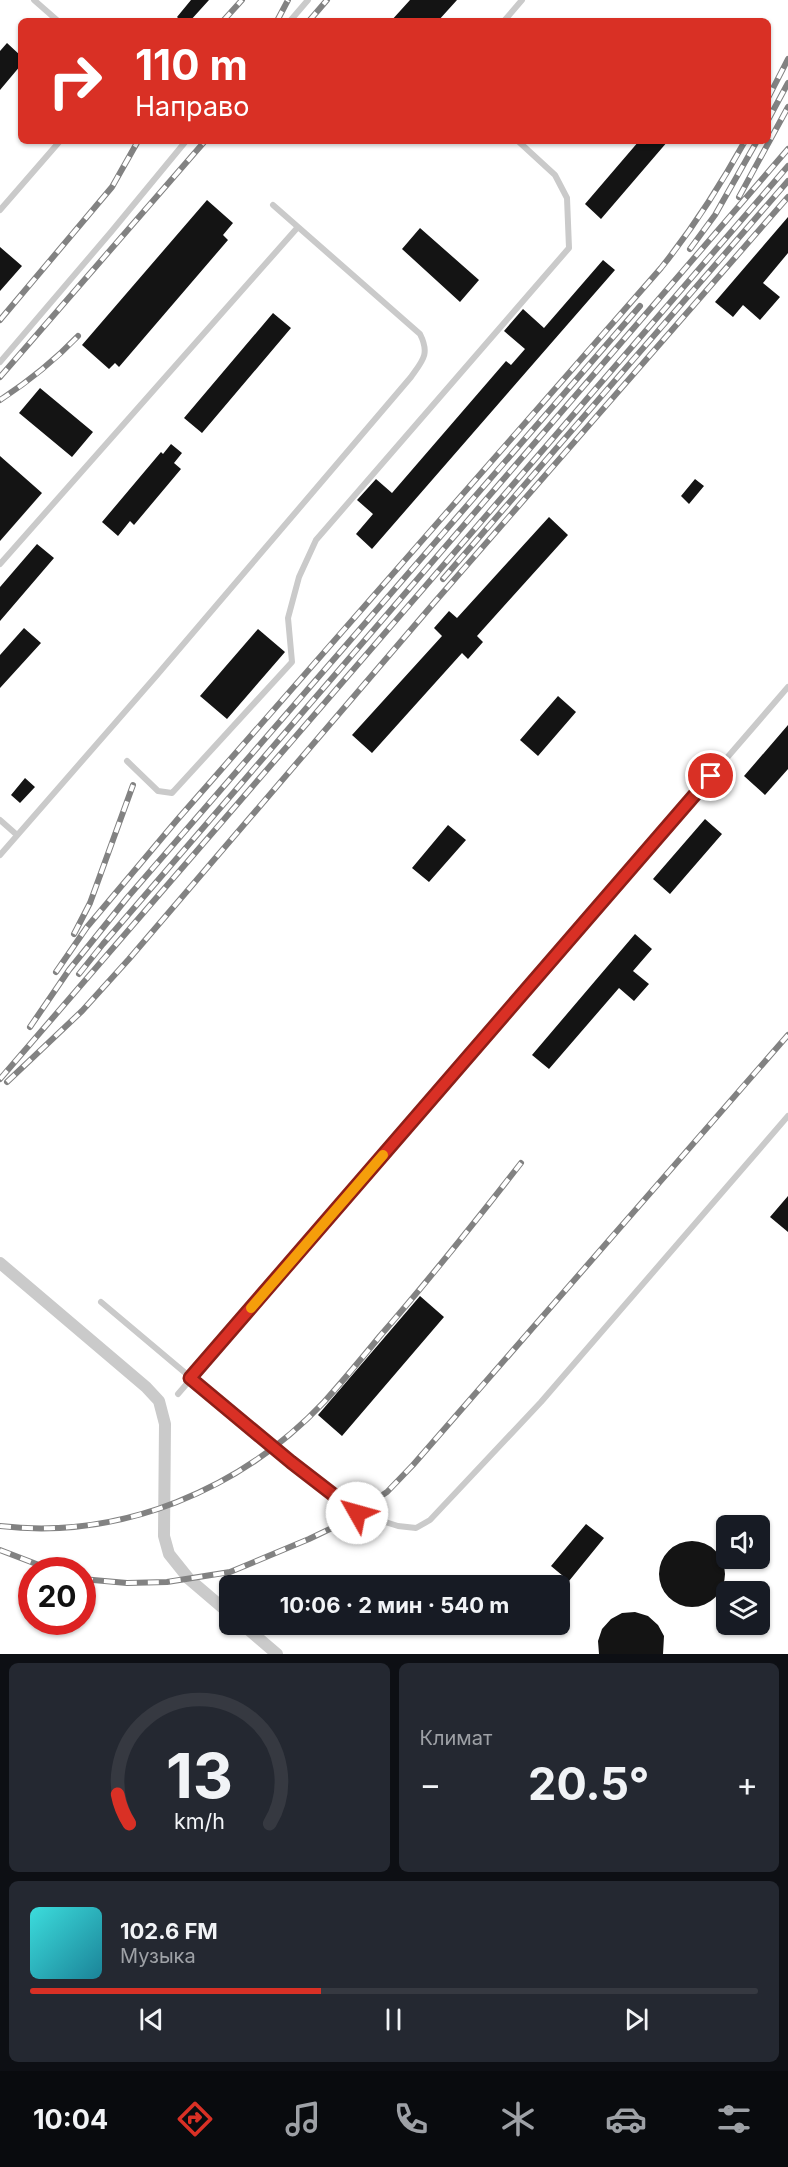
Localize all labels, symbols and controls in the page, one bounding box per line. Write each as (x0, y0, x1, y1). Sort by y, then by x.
text: 110 m (135, 39, 248, 90)
icon: right (36, 42, 114, 120)
text: Направо (135, 90, 250, 123)
pin (685, 750, 736, 801)
icon: arrive (694, 759, 727, 792)
position arrow (325, 1481, 389, 1545)
map controls (716, 1515, 770, 1635)
button: sound (716, 1515, 770, 1569)
speed limit sign: 20 (18, 1557, 96, 1635)
button: layers (716, 1581, 770, 1635)
text: 10:06 · 2 мин · 540 m (280, 1592, 509, 1618)
text: Климат (420, 1726, 492, 1750)
text: 13 (166, 1738, 233, 1813)
text: 20.5° (528, 1756, 649, 1811)
text: − (420, 1764, 441, 1804)
text: + (736, 1764, 758, 1804)
text: km/h (174, 1809, 225, 1835)
text: 102.6 FM (120, 1918, 218, 1944)
text: Музыка (120, 1944, 196, 1968)
icon: previous (135, 2003, 168, 2036)
icon: pause (377, 2003, 410, 2036)
icon: next (620, 2003, 653, 2036)
icon: directions (174, 2098, 216, 2140)
icon: music (282, 2098, 324, 2140)
icon: phone (390, 2098, 432, 2140)
icon: climate (497, 2098, 539, 2140)
icon: car (605, 2098, 647, 2140)
icon: filters (713, 2098, 755, 2140)
text: 10:04 (33, 2103, 108, 2136)

